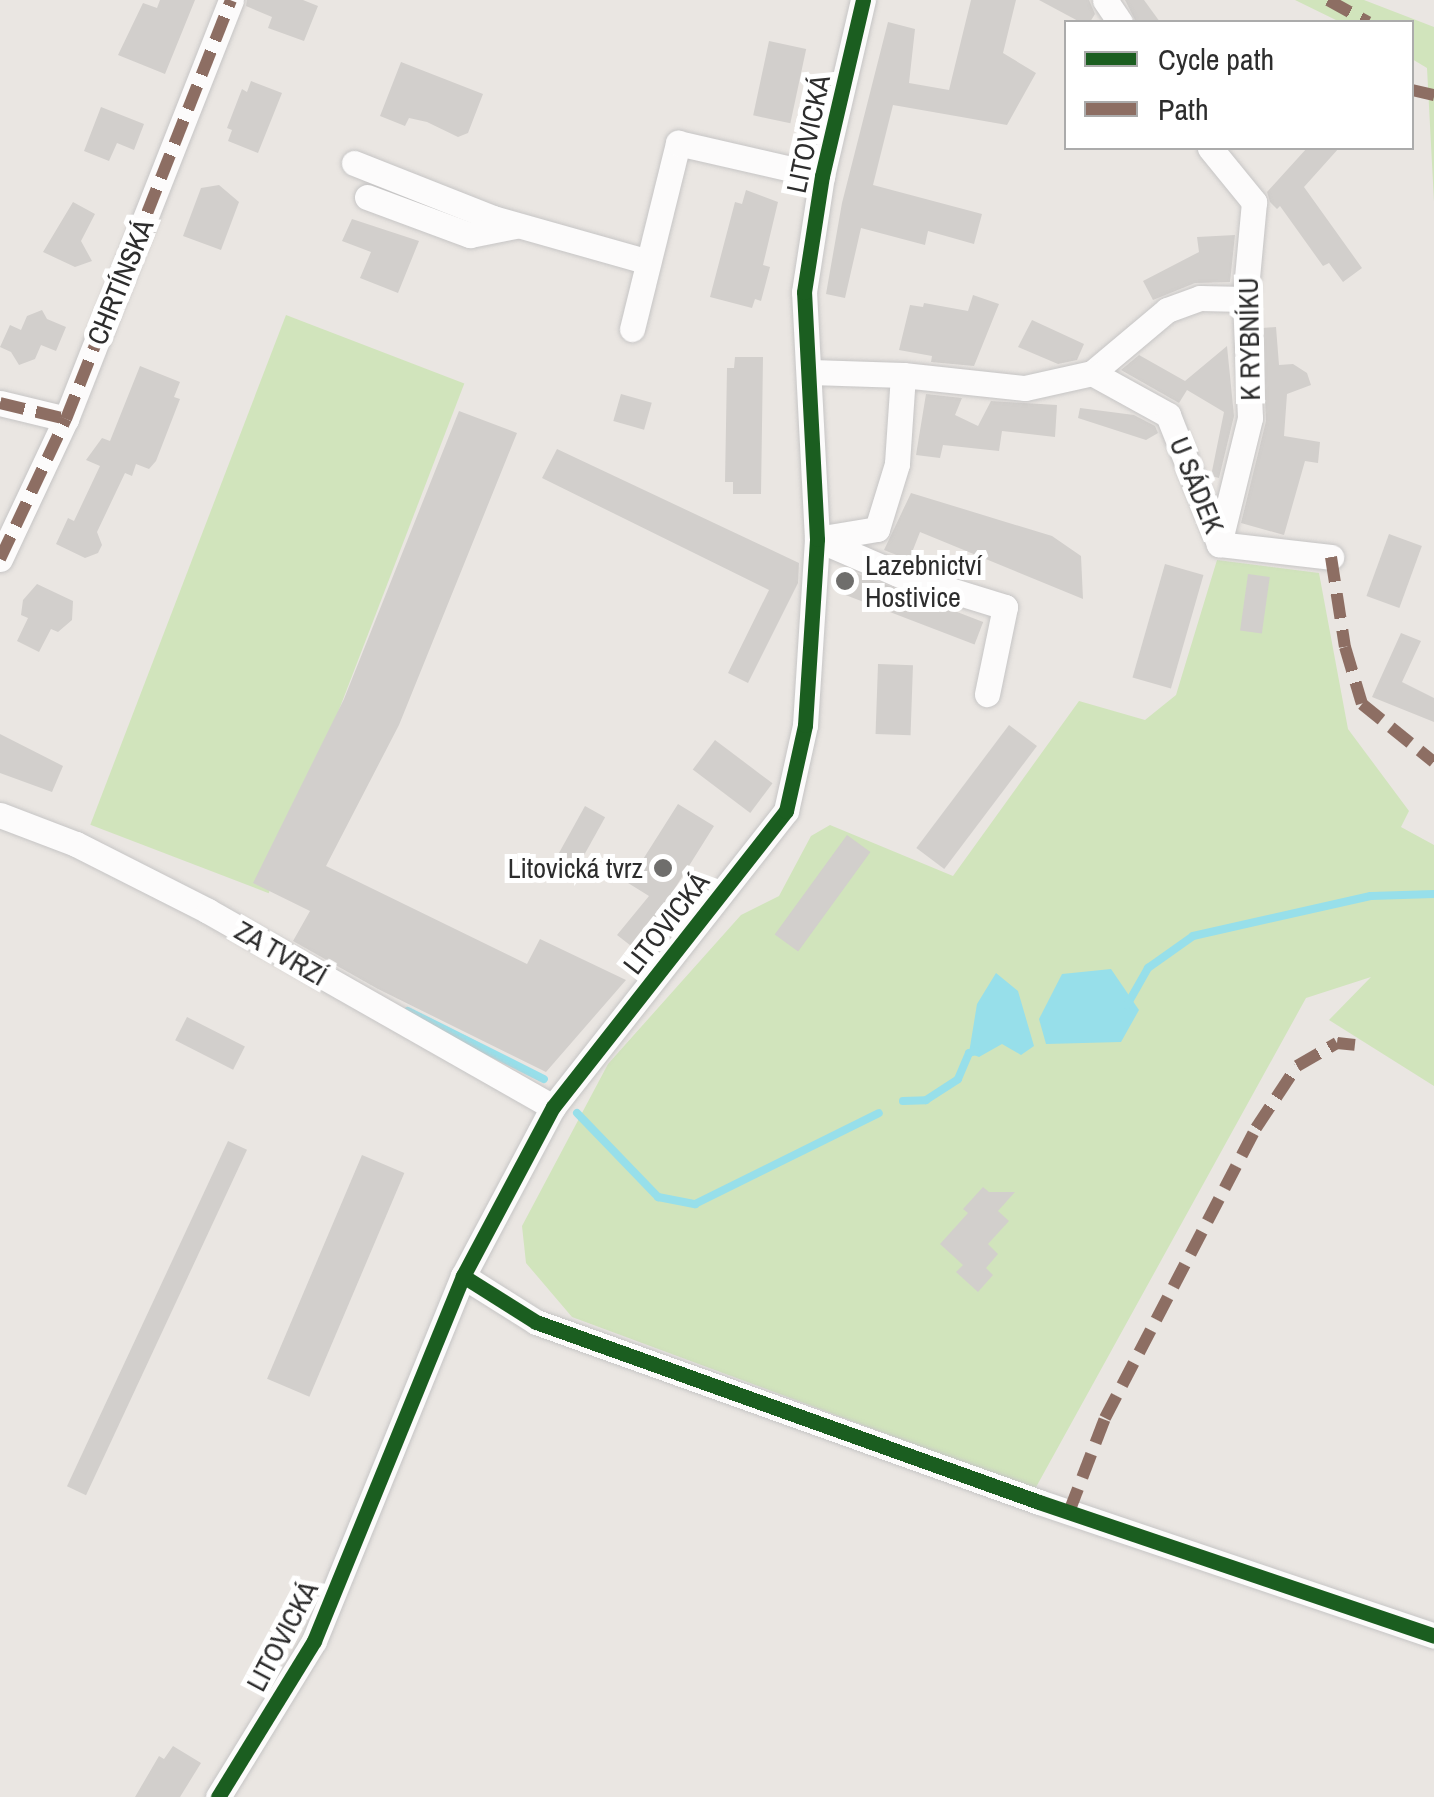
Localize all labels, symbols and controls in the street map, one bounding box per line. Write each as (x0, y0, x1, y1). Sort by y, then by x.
legend (1064, 20, 1414, 150)
text: Cycle path (1158, 39, 1274, 79)
street label: LITOVICKÁ (779, 72, 837, 196)
text: Path (1158, 89, 1209, 129)
street label: CHRTÍNSKÁ (80, 214, 160, 350)
street label: K RYBNÍKU (1231, 277, 1267, 401)
street label: U SÁDEK (1163, 432, 1231, 538)
place label: Lazebnictví Hostivice (865, 548, 982, 614)
marker: Lazebnictví Hostivice (834, 570, 856, 592)
place label: Litovická tvrz (508, 851, 643, 885)
marker: Litovická tvrz (652, 857, 674, 879)
street label: LITOVICKÁ (616, 866, 716, 980)
street label: ZA TVRZÍ (228, 913, 334, 993)
street label: LITOVICKÁ (239, 1575, 325, 1697)

